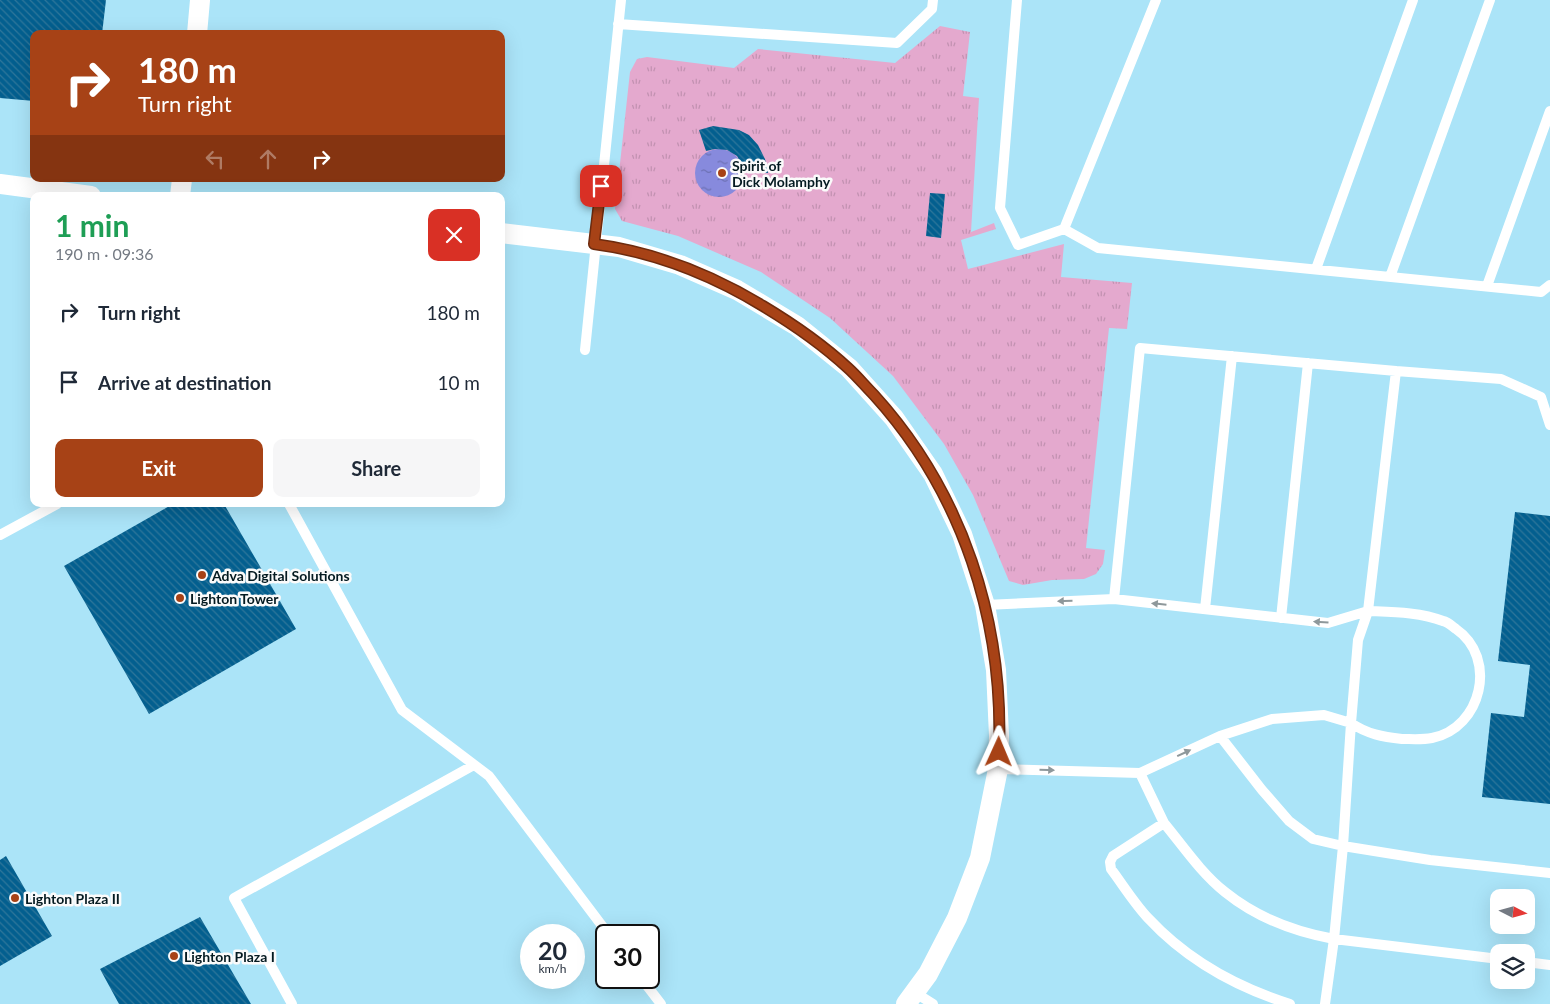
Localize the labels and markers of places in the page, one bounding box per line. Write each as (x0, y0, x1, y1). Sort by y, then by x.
place label: Spirit of Dick Molamphy (732, 157, 831, 190)
pin (580, 165, 622, 207)
marker: Spirit of Dick Molamphy (716, 167, 728, 179)
place label: Adva Digital Solutions (211, 567, 350, 584)
marker: Adva Digital Solutions (196, 569, 208, 581)
place label: Lighton Tower (190, 590, 279, 607)
marker: Lighton Tower (174, 592, 186, 604)
place label: Lighton Plaza II (25, 890, 120, 907)
marker: Lighton Plaza II (9, 892, 21, 904)
place label: Lighton Plaza I (184, 948, 275, 965)
marker: Lighton Plaza I (168, 950, 180, 962)

